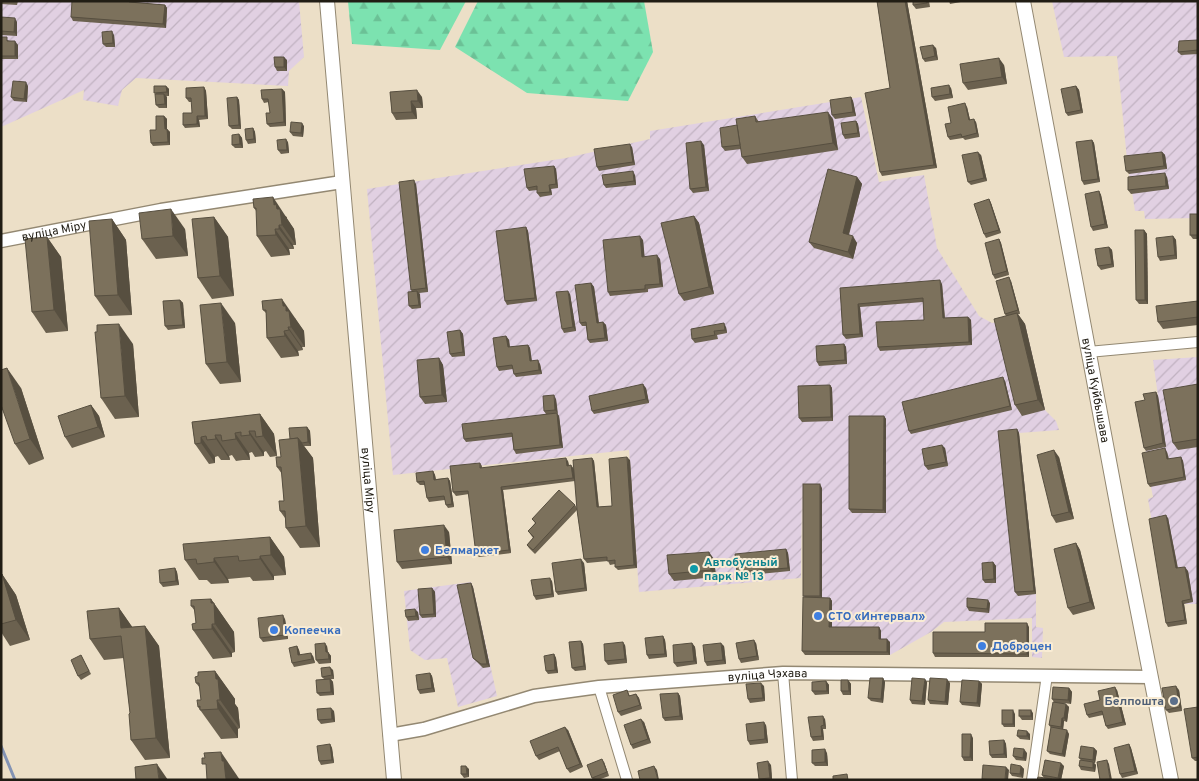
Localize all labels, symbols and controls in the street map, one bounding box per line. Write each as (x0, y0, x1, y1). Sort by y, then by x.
street label: вуліца Міру (20, 218, 88, 246)
street label: вуліца Куйбышава (1077, 337, 1112, 444)
street label: вуліца Міру (356, 447, 378, 514)
place label: Белмаркет (435, 543, 499, 559)
marker: Белмаркет (419, 544, 431, 556)
place label: Автобусный парк № 13 (704, 555, 778, 585)
marker: Автобусный парк № 13 (688, 563, 700, 575)
place label: СТО «Интервал» (828, 609, 926, 625)
marker: СТО «Интервал» (812, 610, 824, 622)
place label: Копеечка (284, 623, 341, 639)
marker: Копеечка (268, 624, 280, 636)
place label: Доброцен (992, 639, 1052, 655)
marker: Доброцен (976, 640, 988, 652)
street label: вуліца Чэхава (727, 666, 807, 686)
place label: Белпошта (1104, 694, 1164, 710)
marker: Белпошта (1168, 695, 1180, 707)

